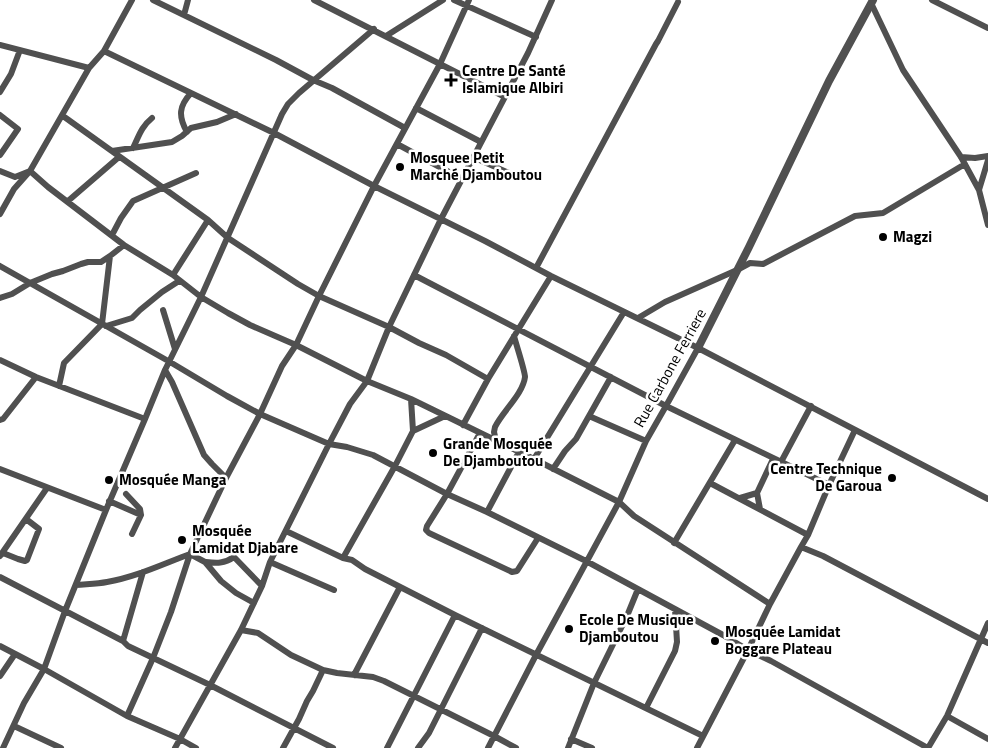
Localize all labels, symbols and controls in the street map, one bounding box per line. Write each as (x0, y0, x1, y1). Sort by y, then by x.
place label: Centre De Santé Islamique Albiri (462, 59, 566, 99)
marker: Centre De Santé Islamique Albiri (444, 73, 458, 87)
place label: Mosquee Petit Marché Djamboutou (410, 146, 542, 186)
marker: Mosquee Petit Marché Djamboutou (394, 161, 406, 173)
place label: Magzi (893, 225, 932, 248)
marker: Magzi (877, 231, 889, 243)
street label: Rue Carbone Ferriere (627, 304, 712, 431)
place label: Grande Mosquée De Djamboutou (443, 432, 553, 472)
marker: Grande Mosquée De Djamboutou (427, 447, 439, 459)
place label: Centre Technique De Garoua (770, 457, 882, 497)
place label: Mosquée Manga (119, 468, 227, 491)
marker: Centre Technique De Garoua (886, 472, 898, 484)
marker: Mosquée Manga (103, 474, 115, 486)
place label: Mosquée Lamidat Djabare (192, 519, 298, 559)
marker: Mosquée Lamidat Djabare (176, 534, 188, 546)
place label: Ecole De Musique Djamboutou (579, 608, 694, 648)
place label: Mosquée Lamidat Boggare Plateau (725, 620, 841, 660)
marker: Ecole De Musique Djamboutou (563, 623, 575, 635)
marker: Mosquée Lamidat Boggare Plateau (709, 635, 721, 647)

